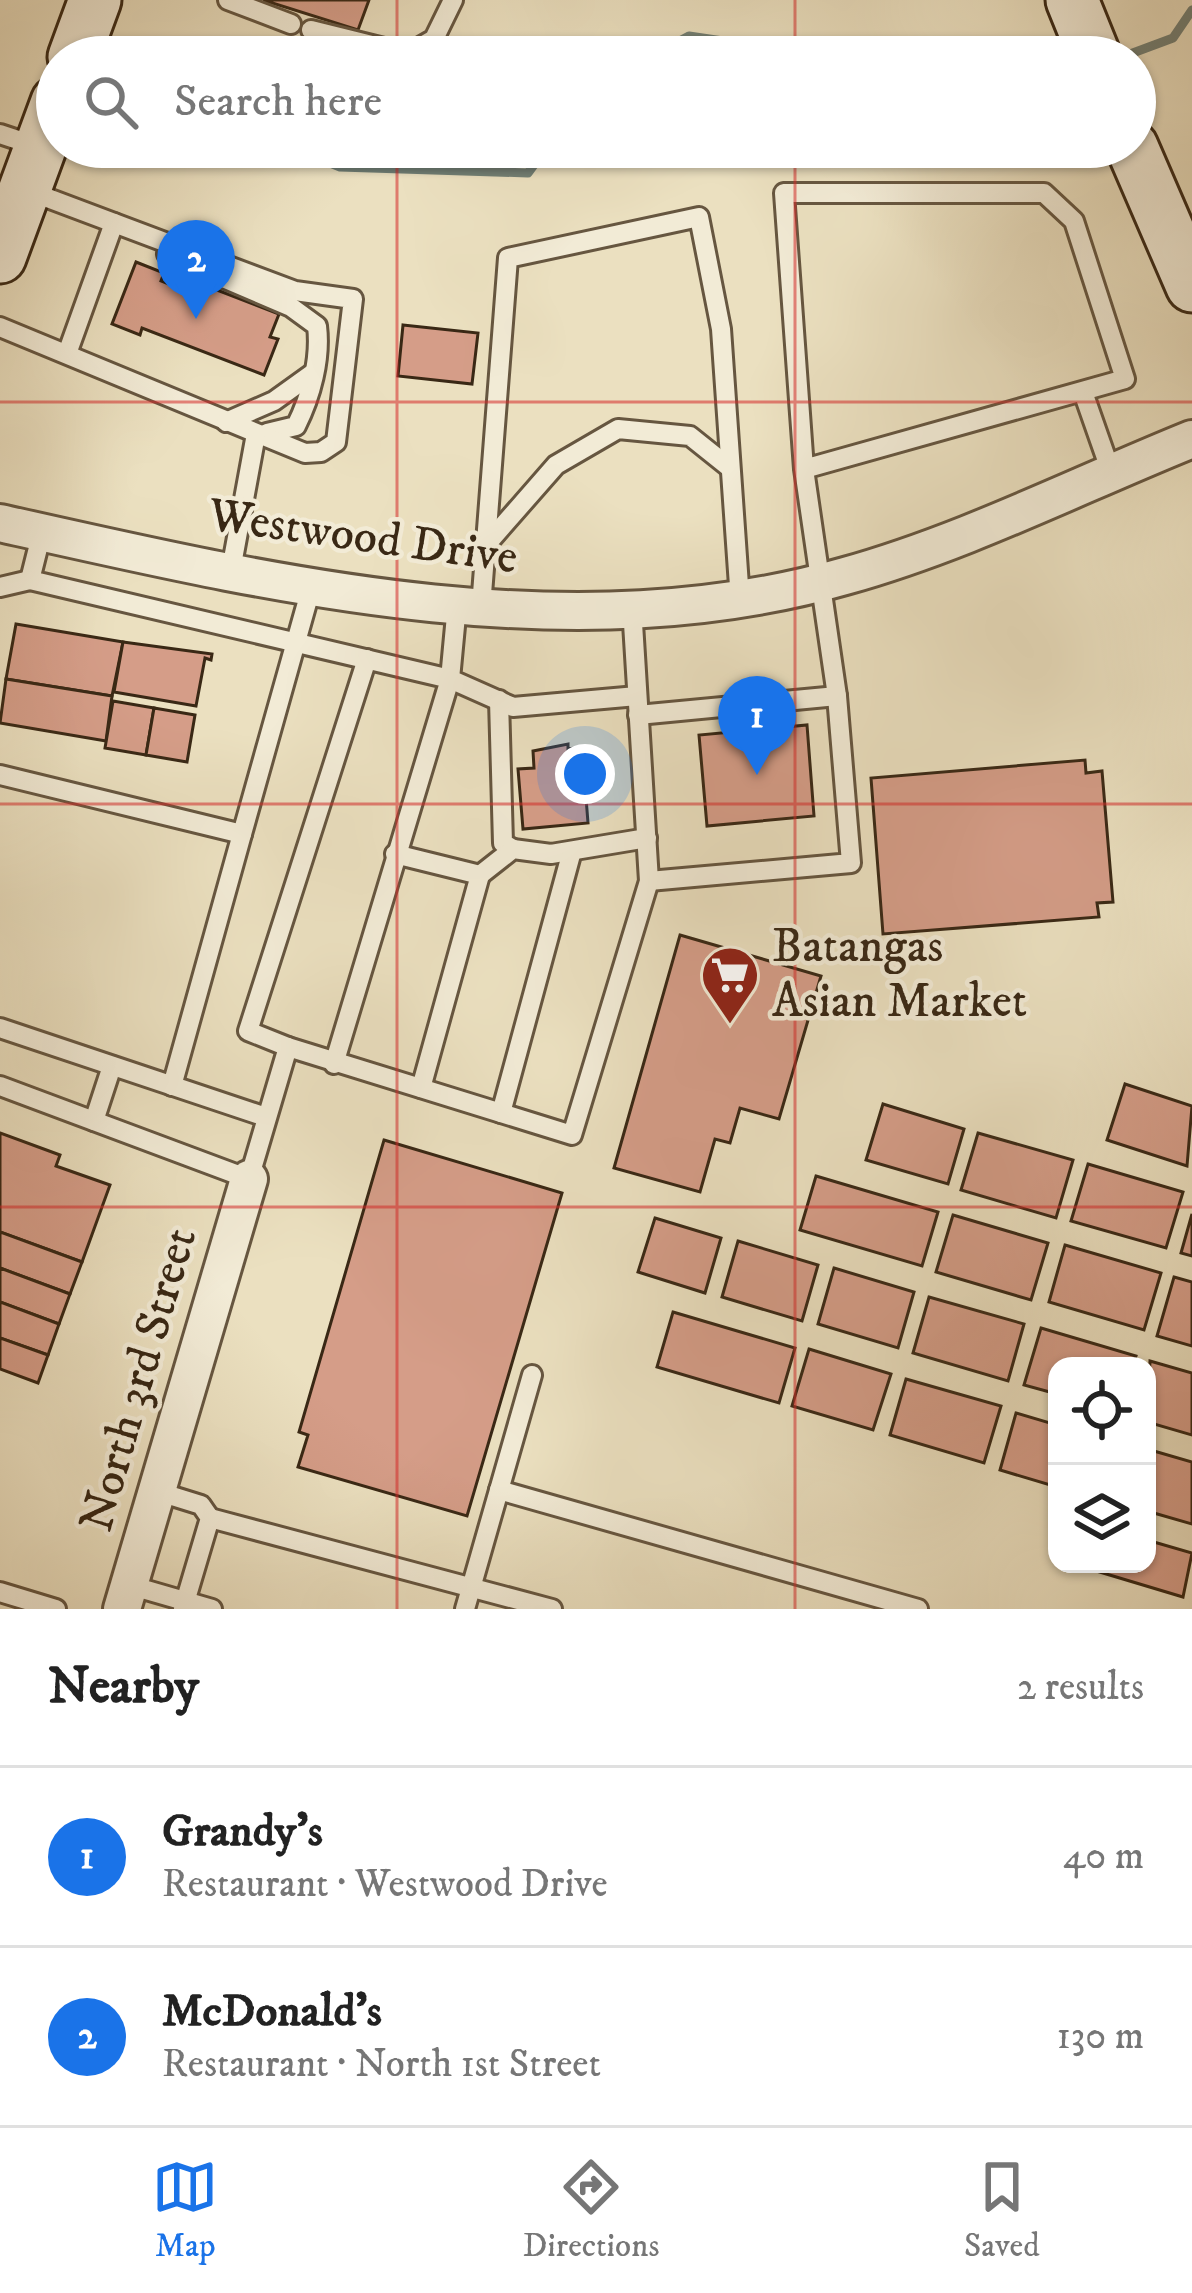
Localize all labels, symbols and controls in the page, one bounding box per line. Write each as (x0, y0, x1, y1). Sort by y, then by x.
search box (36, 36, 1156, 168)
icon: search (78, 69, 144, 135)
text: Search here (174, 74, 382, 130)
pin: 2 (157, 220, 235, 319)
street label: Westwood Drive (204, 485, 521, 588)
pin: 1 (718, 676, 796, 775)
your location (555, 744, 615, 804)
place label: Batangas Asian Market (772, 917, 1027, 1032)
supermarket icon: Batangas Asian Market (699, 944, 761, 1026)
street label: North 3rd Street (67, 1221, 211, 1539)
map controls (1048, 1357, 1156, 1573)
button: locate (1048, 1357, 1156, 1465)
button: layers (1048, 1465, 1156, 1573)
text: Nearby (48, 1655, 199, 1719)
text: 2 results (1017, 1663, 1144, 1712)
text: Grandy's (162, 1804, 323, 1860)
text: 1 (80, 1832, 94, 1881)
text: 40 m (1063, 1832, 1144, 1881)
text: Restaurant · Westwood Drive (162, 1860, 608, 1909)
text: McDonald's (162, 1984, 382, 2040)
text: 2 (77, 2012, 97, 2061)
text: 130 m (1056, 2012, 1144, 2061)
text: Restaurant · North 1st Street (162, 2040, 601, 2089)
tab: Map (152, 2154, 218, 2267)
tab: Directions (523, 2154, 659, 2267)
tab: Saved (964, 2154, 1040, 2267)

